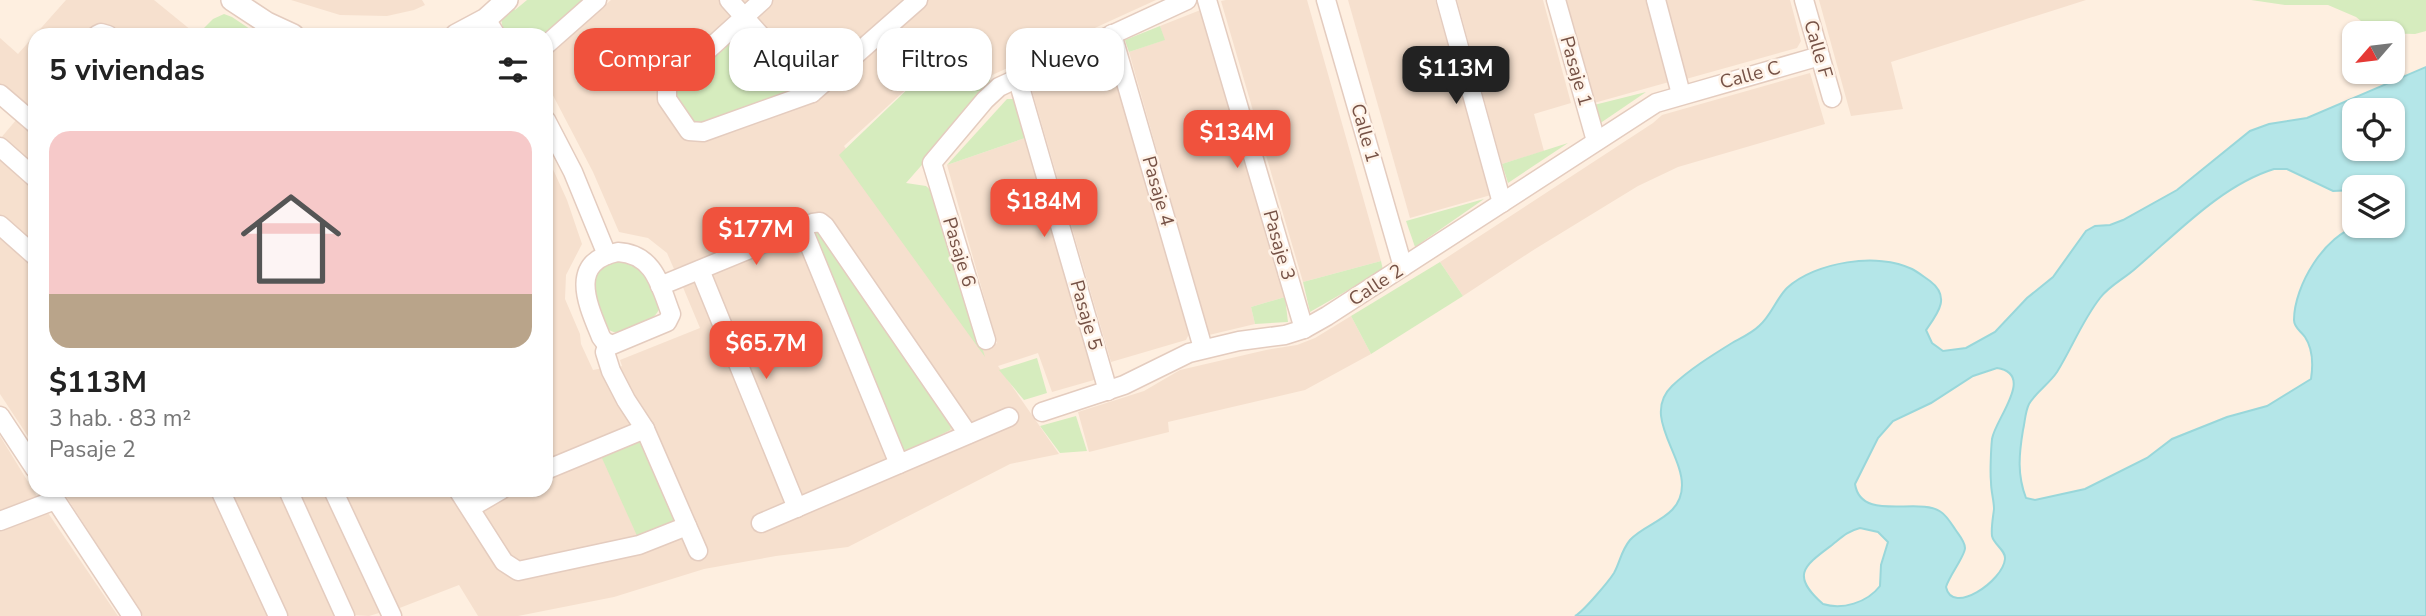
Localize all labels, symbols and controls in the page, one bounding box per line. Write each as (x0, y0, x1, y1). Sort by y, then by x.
street label: Calle F (1797, 17, 1839, 81)
north arrow (2342, 21, 2404, 84)
map controls (2342, 21, 2405, 238)
chip: Comprar (574, 28, 715, 91)
chip: Alquilar (729, 28, 863, 91)
chip: Filtros (877, 28, 992, 91)
chip: Nuevo (1006, 28, 1124, 91)
street label: Pasaje 1 (1554, 33, 1598, 109)
pin: $113M (1407, 46, 1505, 106)
text: 5 viviendas (49, 50, 205, 91)
icon: filters (494, 51, 532, 89)
text: $113M (1418, 53, 1494, 84)
street label: Calle C (1717, 54, 1783, 96)
button: locate (2342, 98, 2405, 161)
street label: Calle 1 (1344, 101, 1386, 165)
pin: $134M (1188, 110, 1286, 170)
text: $134M (1199, 117, 1275, 148)
street label: Pasaje 4 (1136, 153, 1180, 229)
button: layers (2342, 175, 2405, 238)
icon: home (228, 176, 354, 302)
pin: $184M (995, 180, 1093, 239)
text: $184M (1006, 186, 1082, 217)
street label: Pasaje 3 (1257, 207, 1301, 283)
pin: $177M (707, 208, 805, 267)
text: $177M (718, 214, 794, 245)
street label: Pasaje 6 (936, 214, 982, 290)
street label: Calle 2 (1344, 258, 1408, 312)
street label: Pasaje 5 (1064, 277, 1108, 353)
pin: $65.7M (709, 322, 823, 381)
text: $65.7M (726, 328, 806, 359)
text: $113M (49, 362, 147, 403)
text: 3 hab. · 83 m² (49, 403, 191, 434)
text: Pasaje 2 (49, 434, 136, 465)

